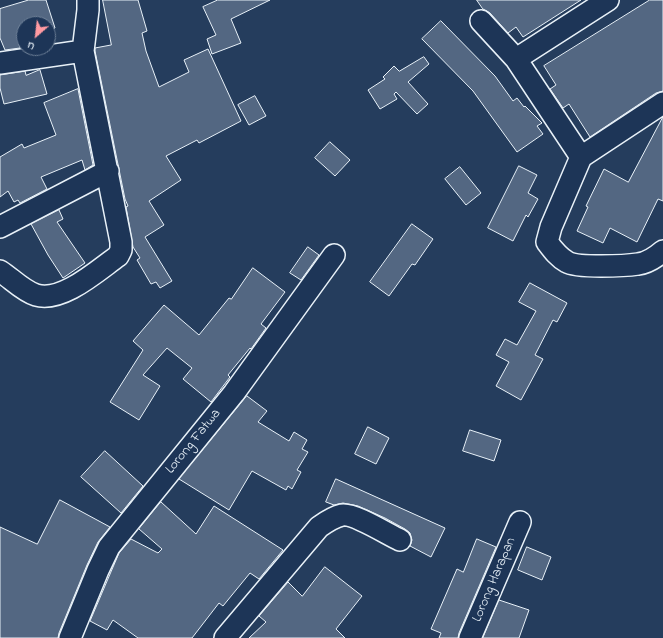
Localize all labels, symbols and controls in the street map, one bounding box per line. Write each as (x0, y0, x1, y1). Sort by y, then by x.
north arrow (16, 16, 56, 56)
text: U (24, 37, 38, 54)
street label: Lorong Fatwa (163, 406, 225, 478)
street label: Lorong Harapan (470, 535, 520, 625)

